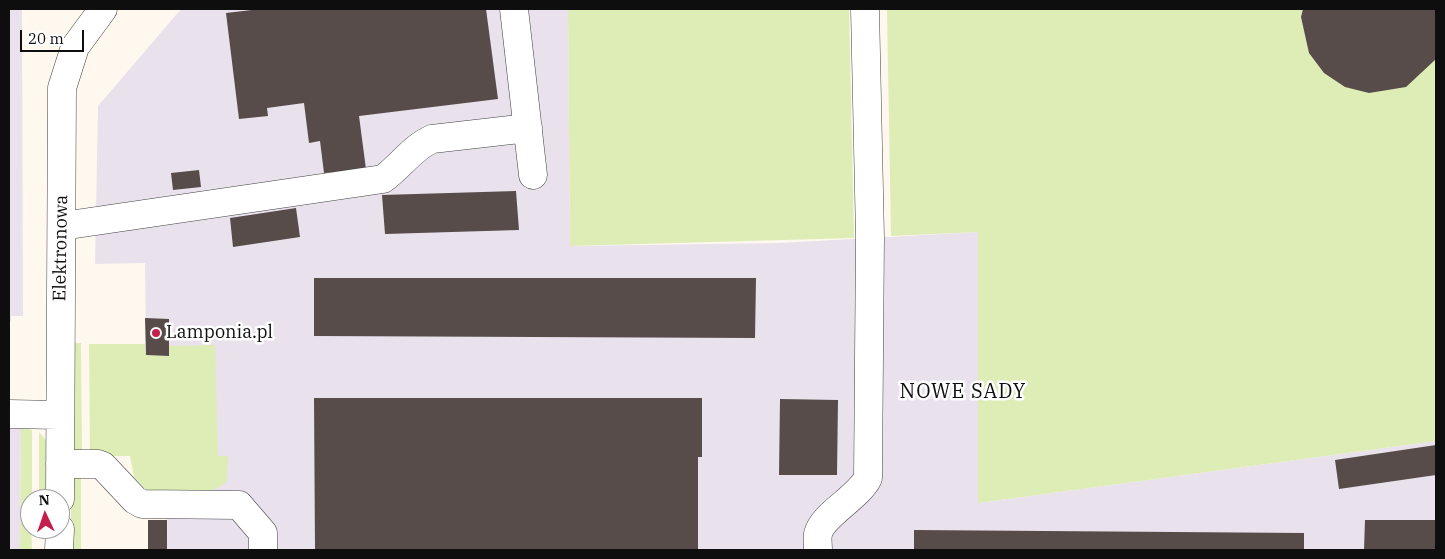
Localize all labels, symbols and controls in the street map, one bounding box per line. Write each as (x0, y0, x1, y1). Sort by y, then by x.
scale bar (22, 20, 86, 52)
text: 20 m (28, 29, 64, 48)
street label: Elektronowa (49, 195, 73, 301)
place label: Lamponia.pl (166, 322, 273, 344)
marker: Lamponia.pl (150, 327, 162, 339)
district label: NOWE SADY (898, 380, 1028, 404)
north arrow (20, 489, 70, 539)
text: N (38, 491, 50, 509)

